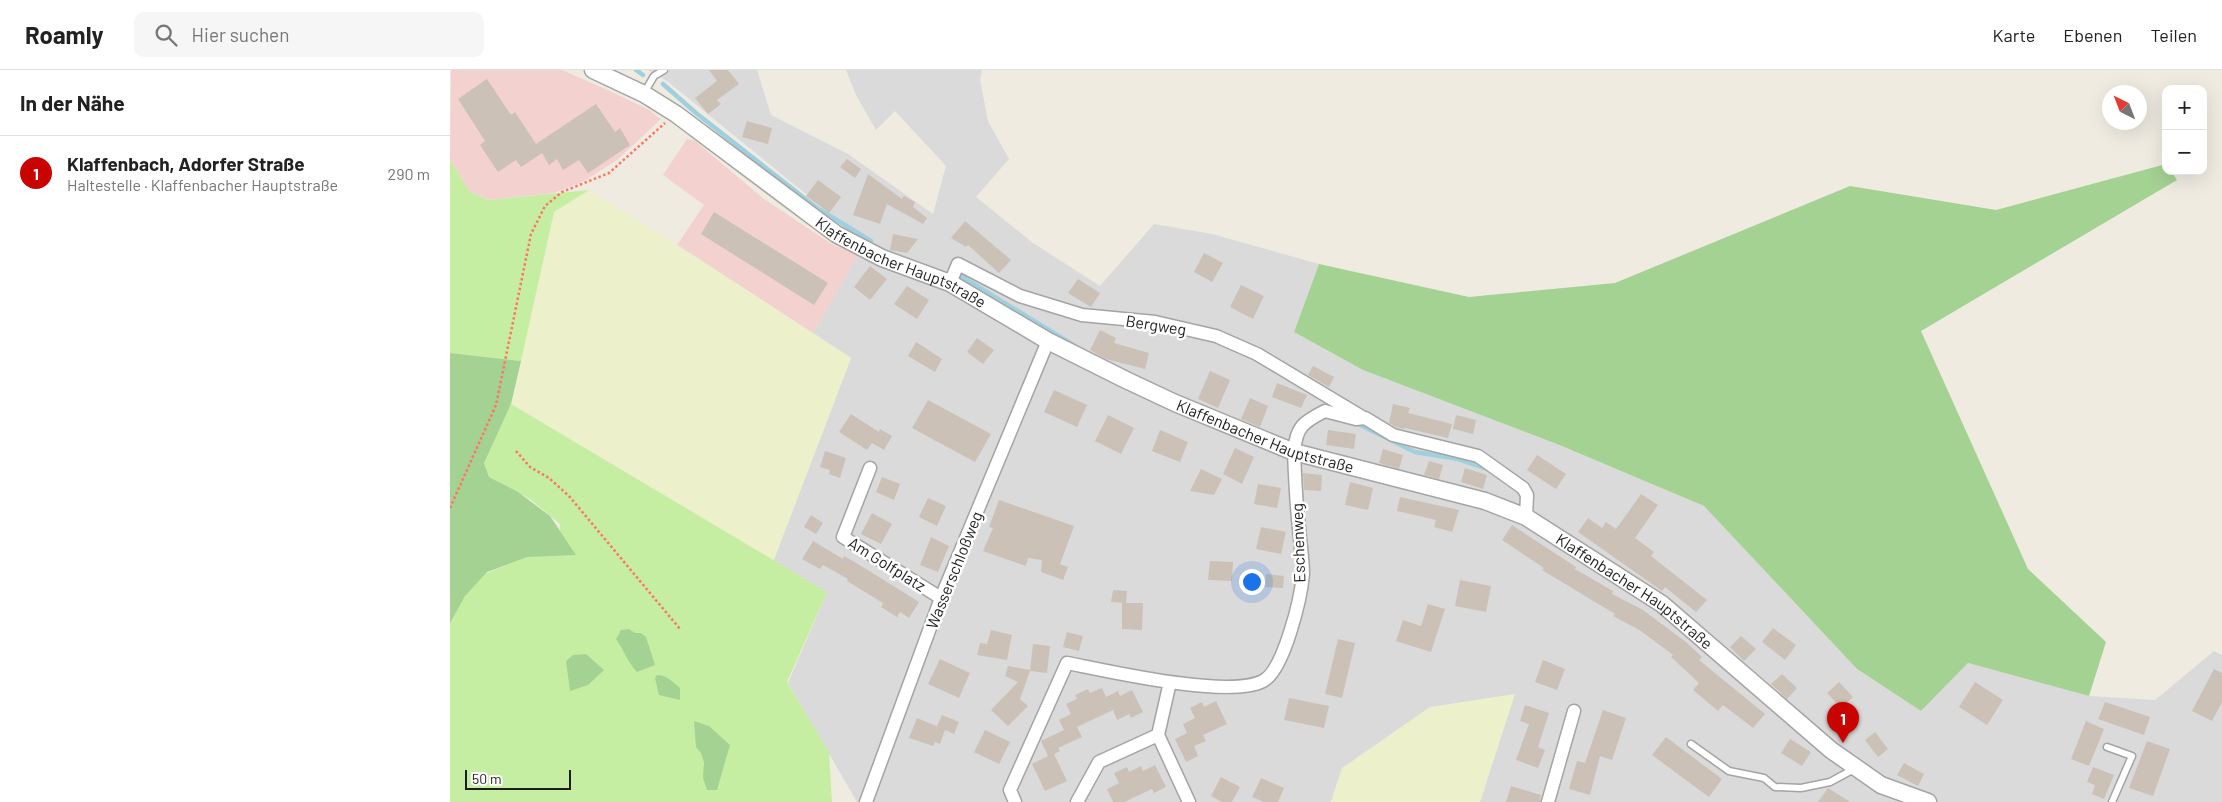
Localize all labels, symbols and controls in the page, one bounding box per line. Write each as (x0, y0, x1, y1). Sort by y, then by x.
search box (134, 12, 484, 57)
text: Roamly (25, 20, 104, 49)
icon: search (152, 21, 180, 49)
text: Hier suchen (192, 23, 289, 46)
text: Karte (1992, 24, 2035, 46)
text: Ebenen (2063, 24, 2122, 46)
text: Teilen (2150, 24, 2197, 46)
north arrow (2102, 85, 2147, 130)
map controls (2162, 85, 2207, 175)
button: + (2162, 85, 2207, 130)
text: In der Nähe (20, 90, 125, 115)
button: − (2162, 130, 2207, 175)
text: Klaffenbach, Adorfer Straße (67, 152, 305, 175)
text: 1 (33, 164, 39, 183)
text: 290 m (388, 164, 430, 183)
text: Haltestelle · Klaffenbacher Hauptstraße (67, 175, 338, 194)
street label: Klaffenbacher Hauptstraße (812, 212, 990, 311)
street label: Bergweg (1124, 310, 1188, 339)
street label: Klaffenbacher Hauptstraße (1174, 395, 1356, 476)
street label: Eschenweg (1287, 503, 1308, 583)
street label: Wasserschloßweg (921, 508, 986, 631)
street label: Klaffenbacher Hauptstraße (1553, 529, 1717, 653)
street label: Am Golfplatz (845, 532, 929, 595)
your location (1239, 569, 1265, 595)
pin: 1 (1827, 702, 1859, 743)
scale bar (465, 767, 571, 790)
text: 50 m (472, 770, 501, 787)

